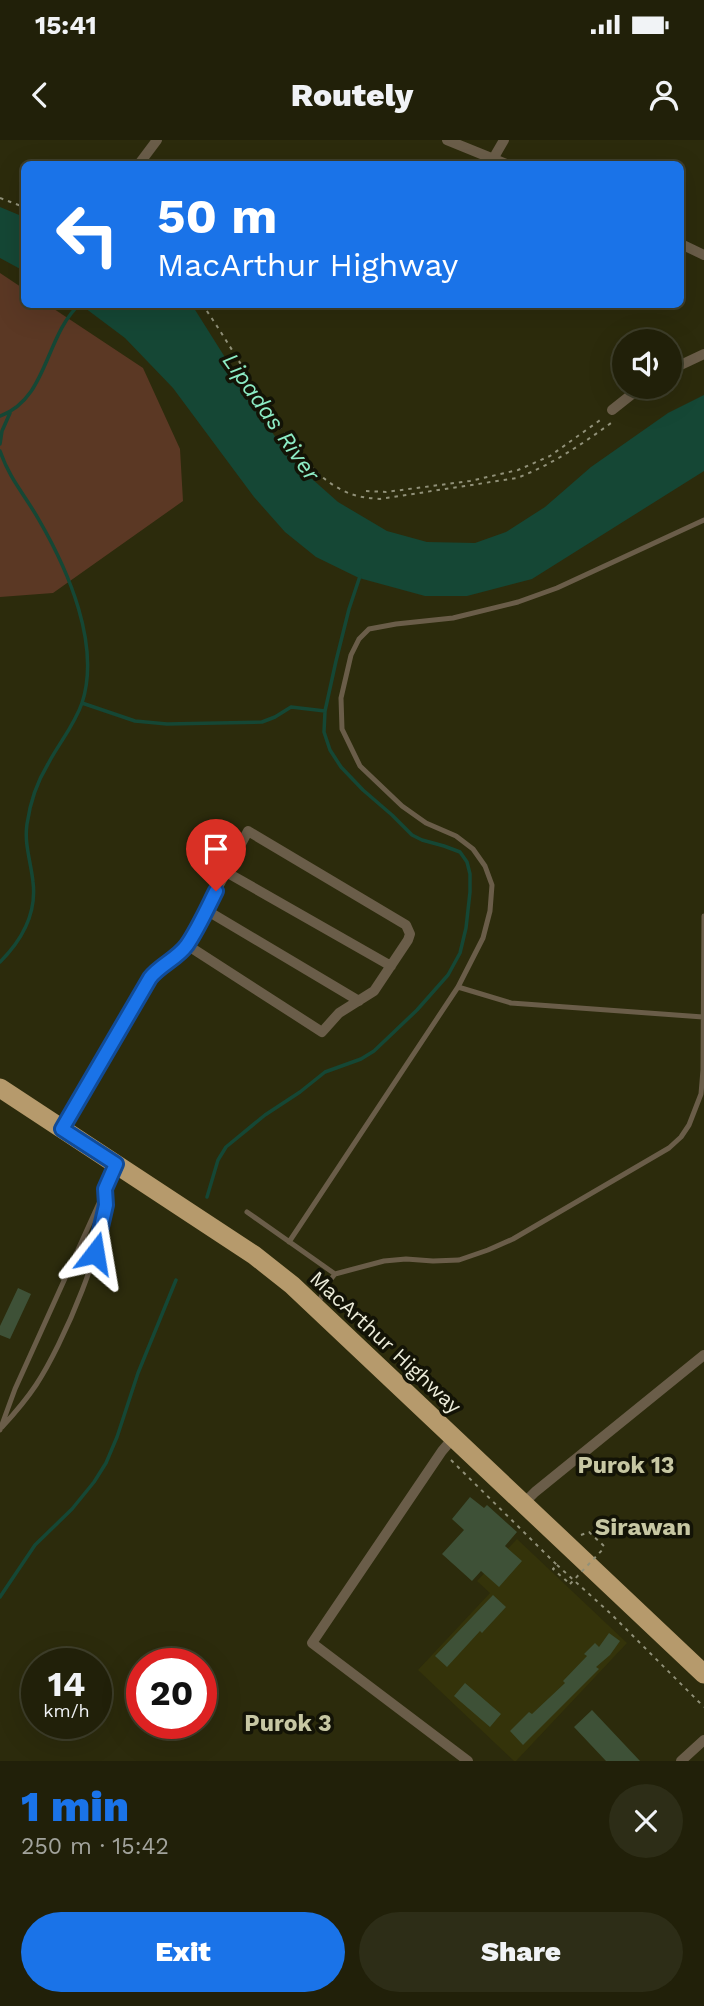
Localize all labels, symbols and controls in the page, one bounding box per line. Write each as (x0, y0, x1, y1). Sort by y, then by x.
text: 15:41 (35, 10, 97, 40)
icon: back (21, 76, 59, 114)
text: Routely (291, 76, 413, 114)
icon: person (645, 76, 683, 114)
text: 50 m (157, 187, 277, 245)
icon: left (42, 189, 133, 280)
text: MacArthur Highway (157, 246, 458, 284)
map controls (612, 329, 682, 399)
button: sound (612, 329, 682, 399)
water label: Lipadas River (217, 348, 326, 487)
pin (186, 819, 246, 891)
icon: arrive (197, 830, 235, 868)
position arrow (58, 1216, 132, 1290)
street label: MacArthur Highway (305, 1265, 467, 1419)
district label: Purok 13 (577, 1452, 675, 1479)
district label: Sirawan (595, 1513, 691, 1541)
speed limit sign: 20 (126, 1648, 217, 1739)
text: 14 (48, 1663, 85, 1705)
text: km/h (43, 1700, 90, 1721)
district label: Purok 3 (244, 1710, 332, 1737)
text: 1 min (21, 1782, 129, 1831)
button: close (609, 1784, 683, 1858)
text: 250 m · 15:42 (21, 1833, 169, 1860)
button: Exit (21, 1912, 345, 1992)
button: Share (359, 1912, 683, 1992)

